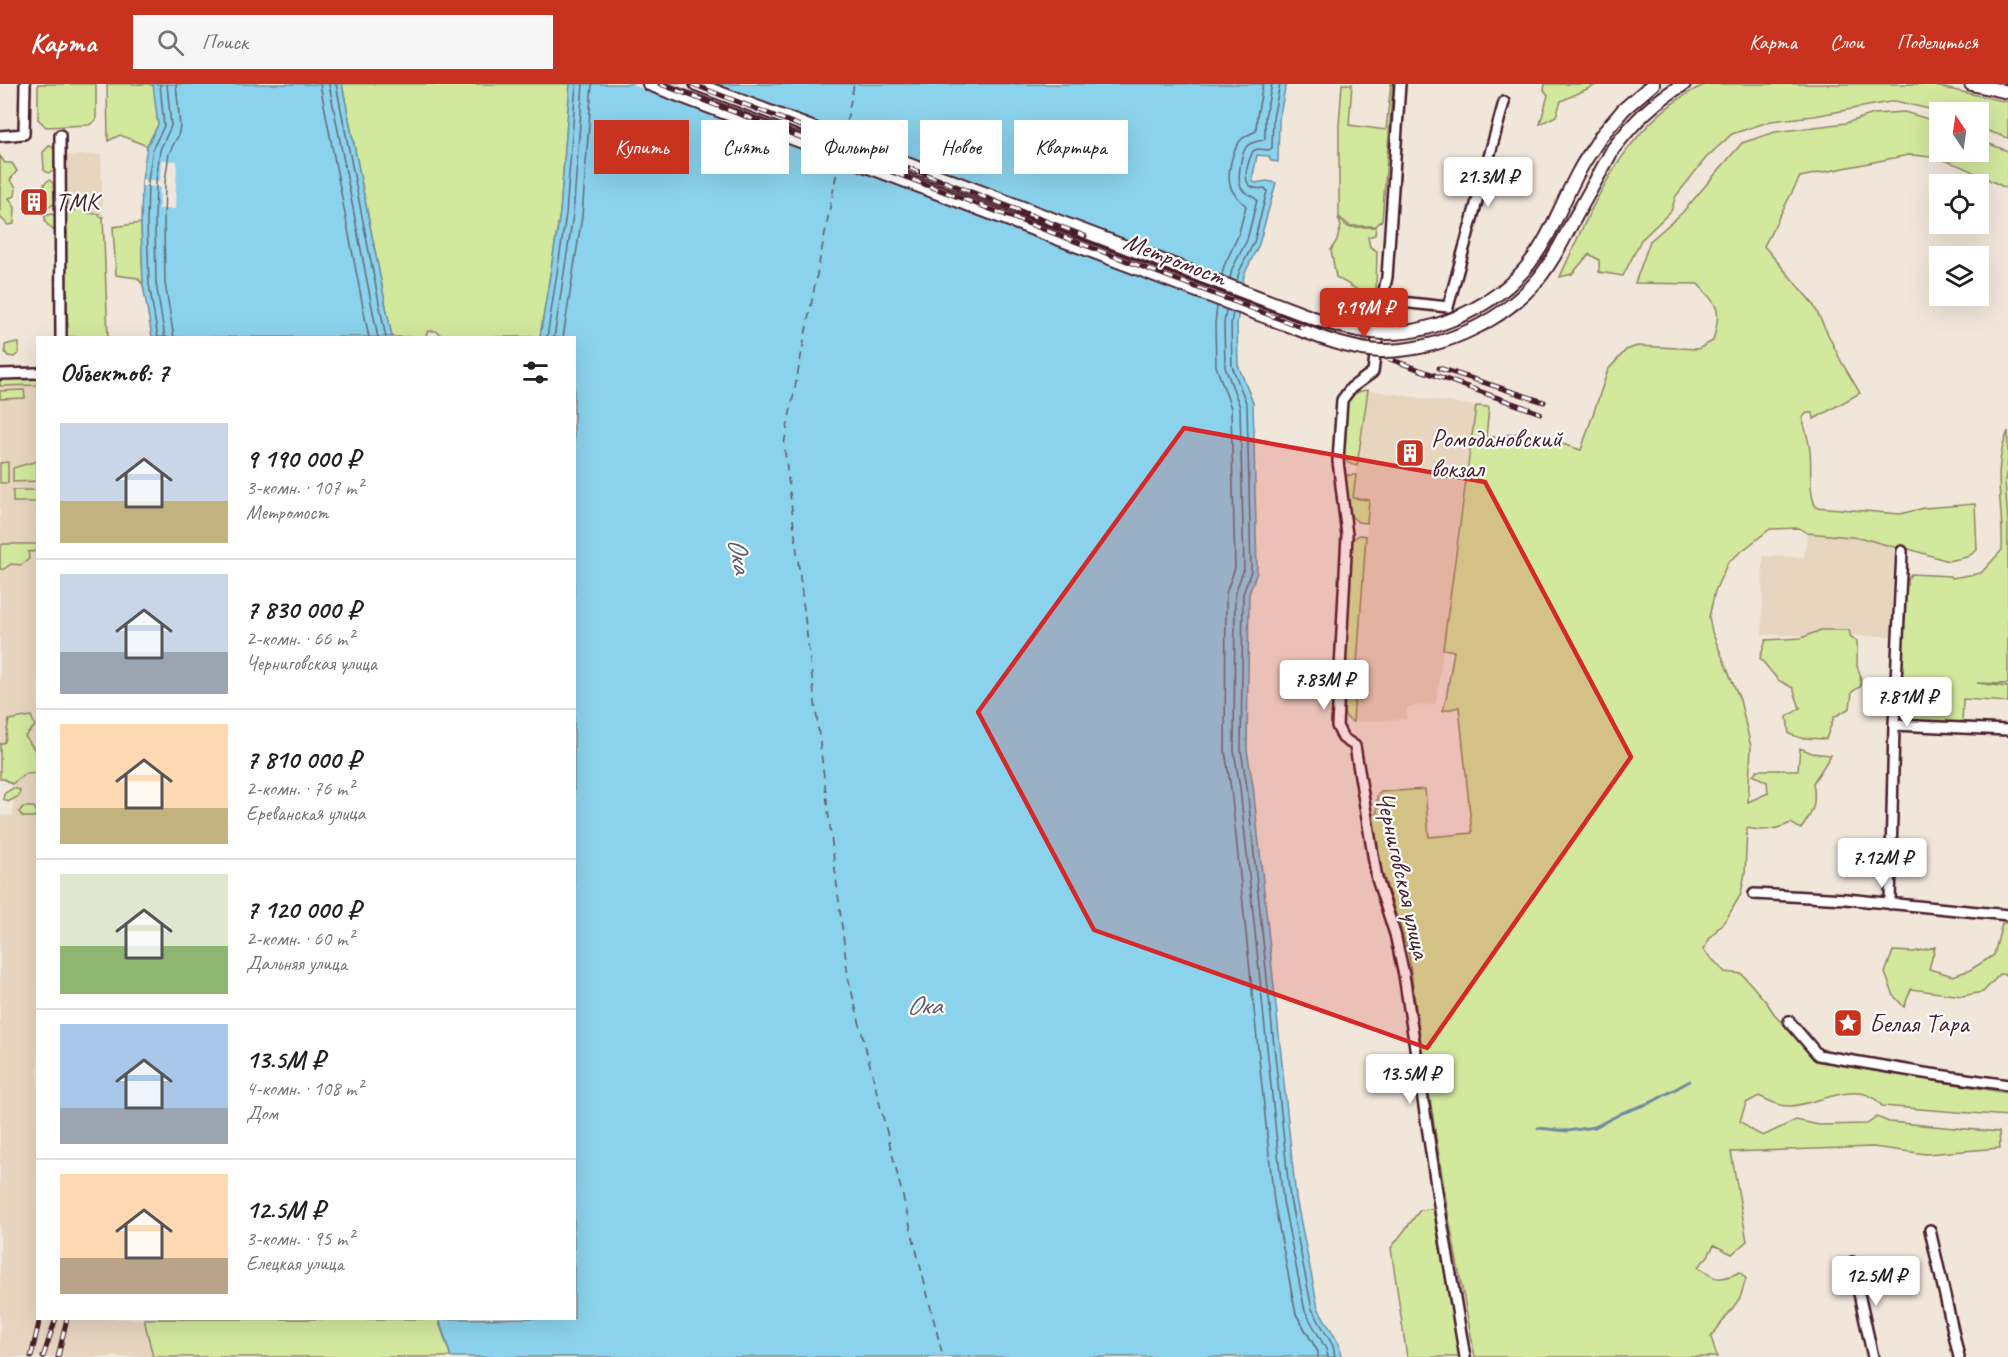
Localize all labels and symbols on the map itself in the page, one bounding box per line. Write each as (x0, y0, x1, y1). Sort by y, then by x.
north arrow (1929, 102, 1989, 162)
pin: 21.3M ₽ (1433, 157, 1543, 208)
building icon: ТМК (18, 186, 50, 218)
place label: ТМК (55, 186, 103, 219)
street label: Метромост (1119, 224, 1233, 294)
pin: 9.19M ₽ (1309, 288, 1419, 339)
place label: Ромодановский вокзал (1431, 422, 1564, 485)
building icon: Ромодановский вокзал (1394, 437, 1426, 469)
water label: Ока (720, 535, 760, 578)
pin: 7.83M ₽ (1269, 660, 1379, 711)
pin: 7.81M ₽ (1852, 677, 1962, 728)
street label: Черниговская улица (1368, 788, 1439, 963)
pin: 7.12M ₽ (1827, 838, 1937, 889)
water label: Ока (906, 988, 944, 1022)
place icon: Белая Тара (1832, 1007, 1864, 1039)
place label: Белая Тара (1869, 1007, 1970, 1040)
pin: 13.5M ₽ (1355, 1054, 1465, 1105)
pin: 12.5M ₽ (1821, 1256, 1931, 1307)

